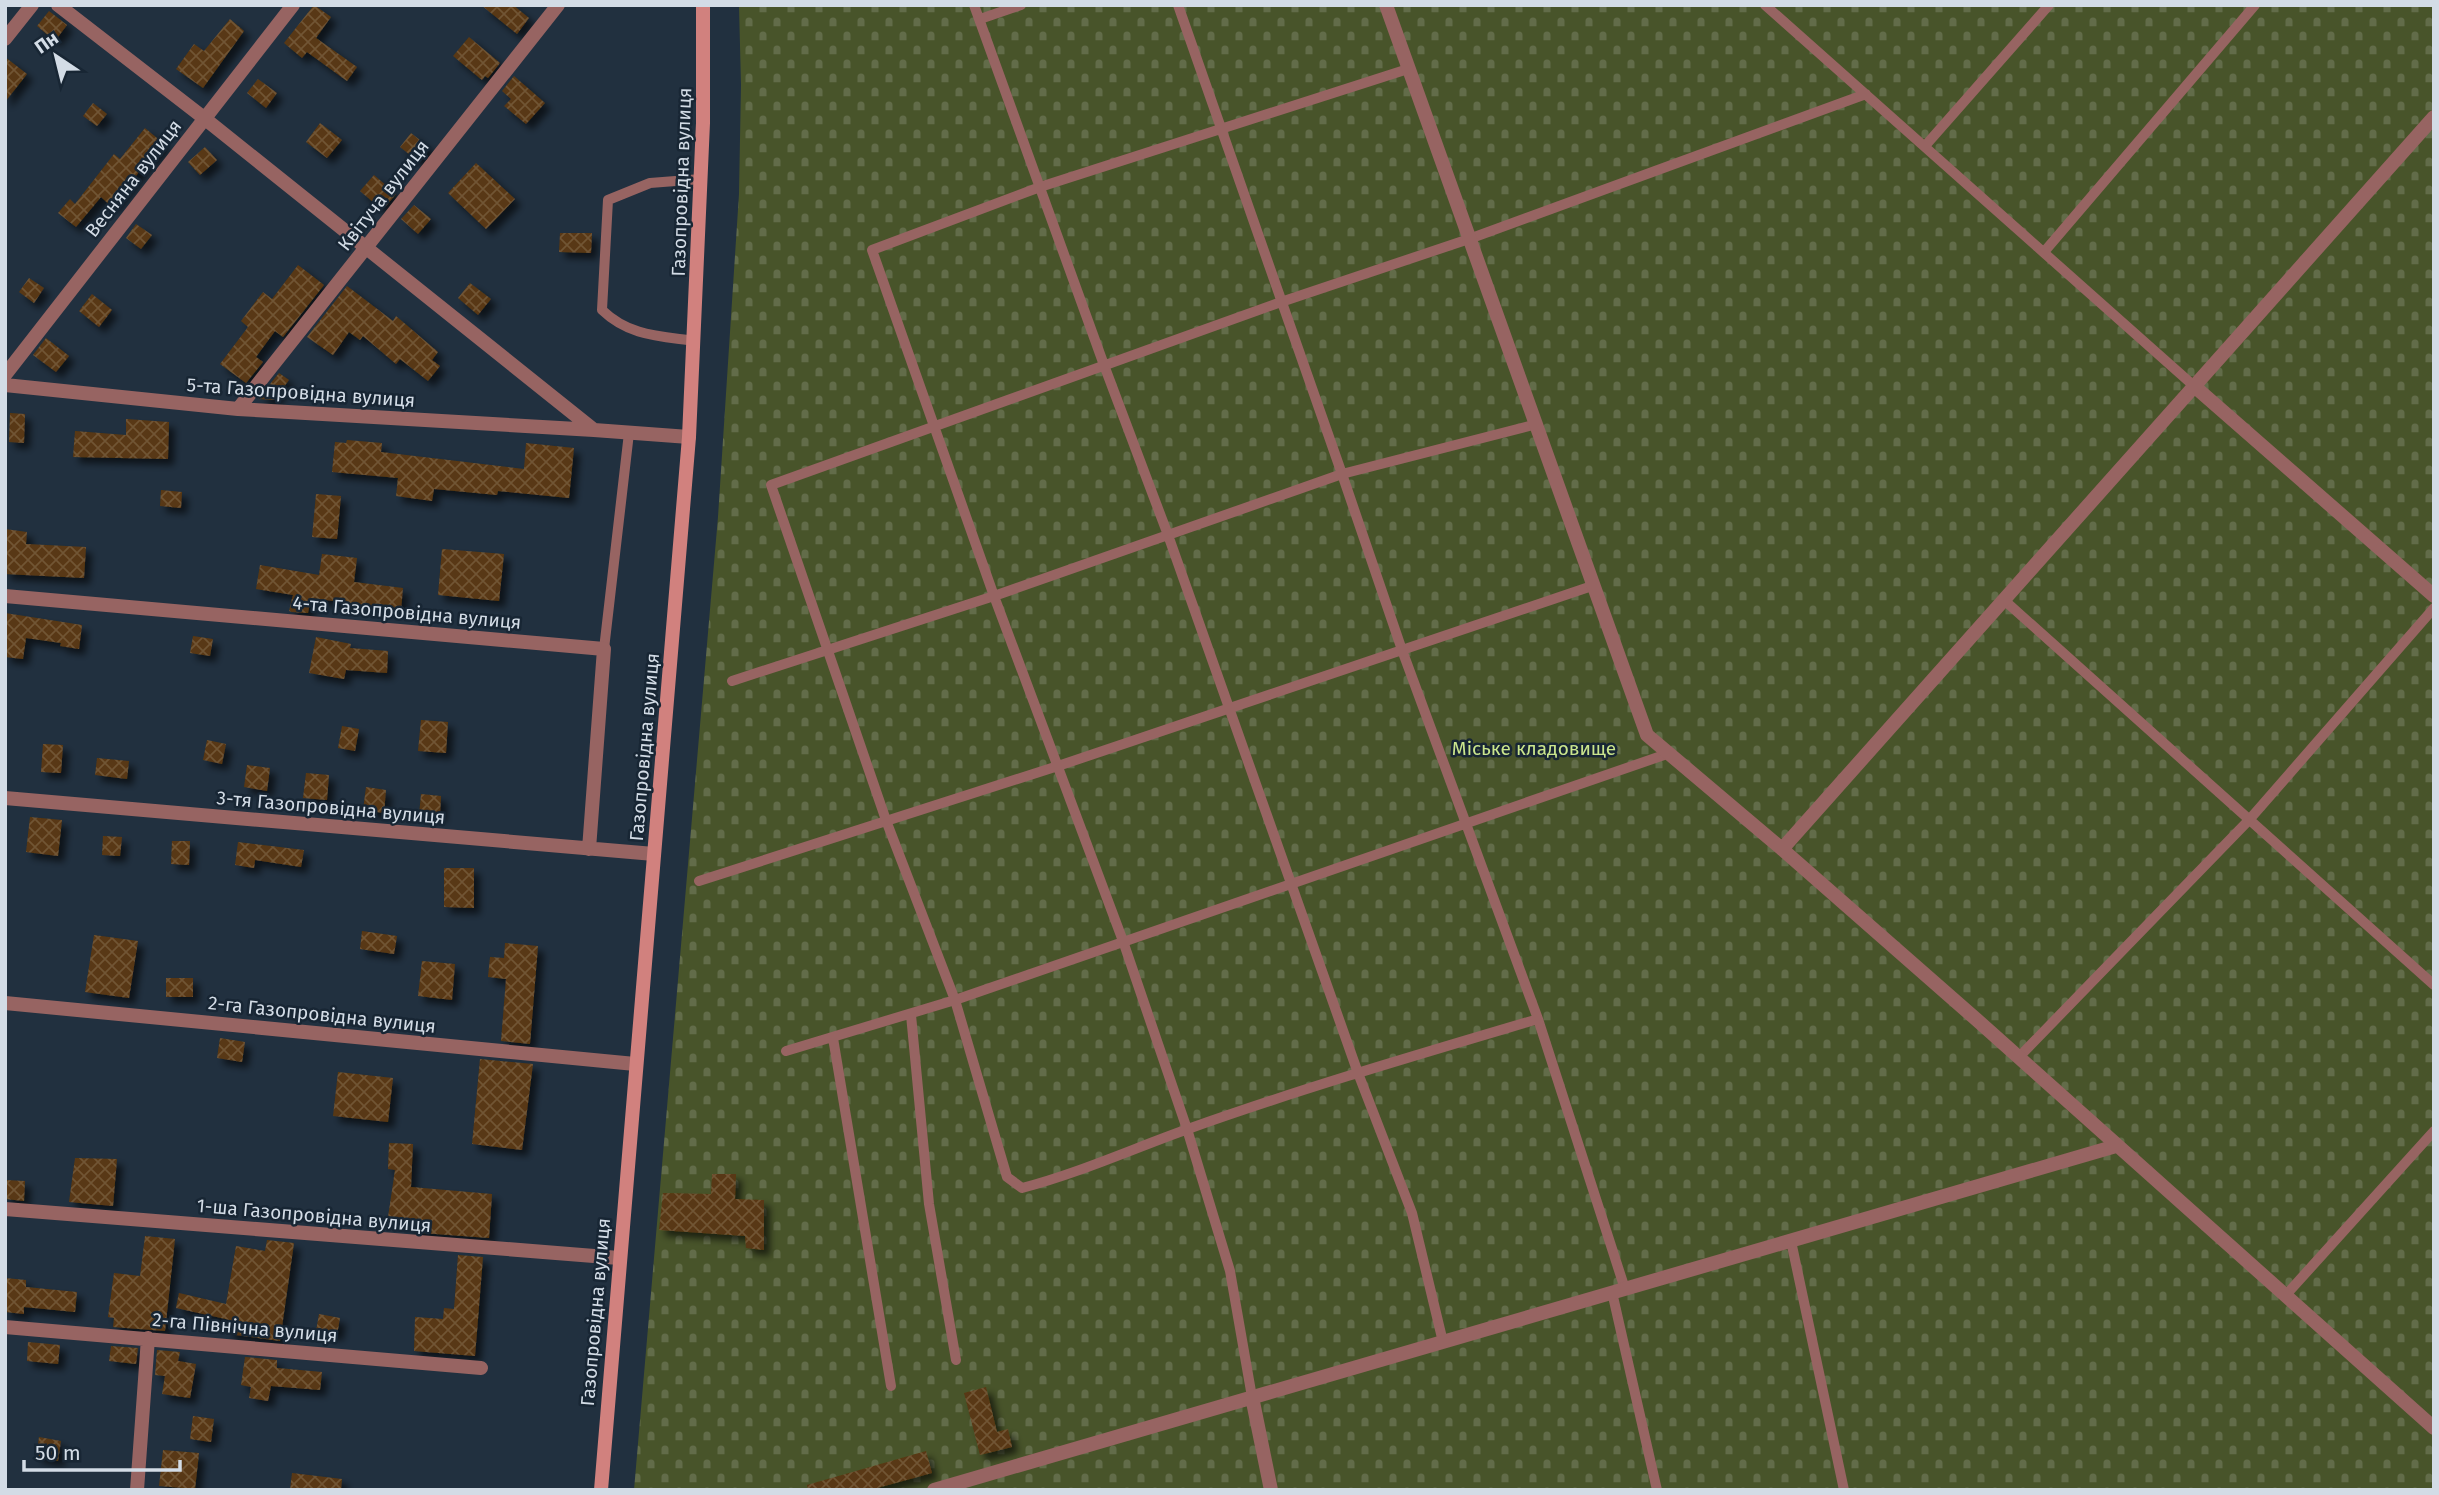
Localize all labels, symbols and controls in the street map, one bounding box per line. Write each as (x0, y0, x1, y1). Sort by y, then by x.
north arrow (21, 21, 91, 91)
text: Пн (30, 26, 63, 59)
street label: Газопровідна вулиця (667, 87, 696, 277)
street label: Весняна вулиця (80, 115, 186, 242)
street label: Квітуча вулиця (333, 135, 434, 255)
street label: 5-та Газопровідна вулиця (186, 373, 416, 412)
street label: 4-та Газопровідна вулиця (292, 591, 522, 634)
street label: Газопровідна вулиця (625, 652, 664, 842)
park label: Міське кладовище (1452, 737, 1616, 760)
street label: 3-тя Газопровідна вулиця (216, 786, 446, 829)
street label: 2-га Газопровідна вулиця (207, 991, 437, 1038)
street label: 1-ша Газопровідна вулиця (196, 1194, 432, 1237)
street label: Газопровідна вулиця (576, 1217, 615, 1407)
street label: 2-га Північна вулиця (151, 1308, 339, 1347)
scale bar (24, 1428, 180, 1472)
text: 50 m (35, 1440, 81, 1466)

